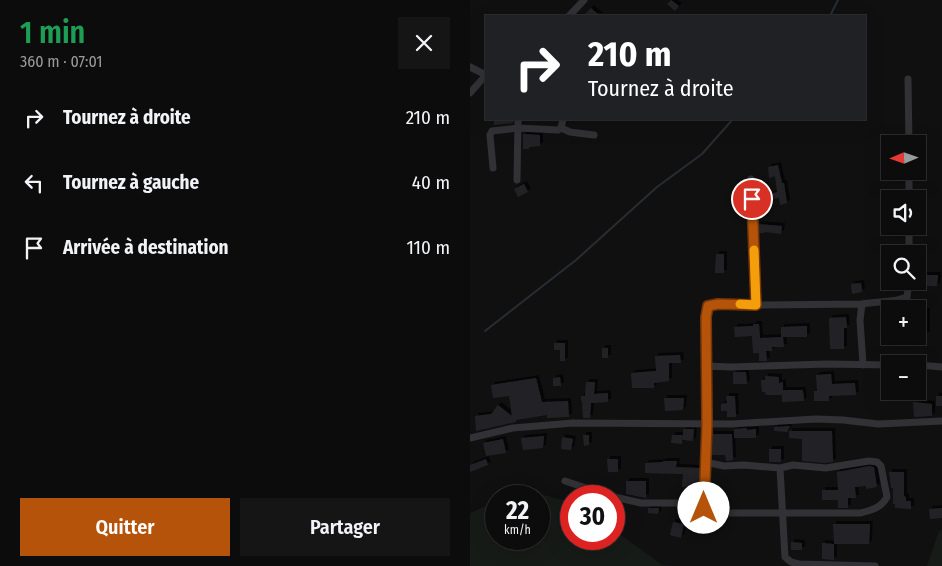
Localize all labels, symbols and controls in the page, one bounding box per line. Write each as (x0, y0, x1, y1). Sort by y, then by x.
text: 1 min (20, 15, 85, 51)
button: close (398, 17, 450, 69)
text: 210 m (588, 33, 672, 75)
icon: right (505, 35, 570, 100)
text: 360 m · 07:01 (20, 52, 103, 71)
text: Tournez à droite (588, 75, 734, 102)
icon: right (20, 104, 48, 132)
text: Tournez à droite (63, 106, 191, 129)
text: 210 m (406, 106, 450, 129)
north arrow (881, 135, 926, 180)
map controls (881, 135, 926, 400)
icon: left (20, 169, 48, 197)
text: Tournez à gauche (63, 171, 199, 194)
text: 40 m (412, 171, 450, 194)
pin (731, 178, 773, 220)
icon: arrive (738, 185, 766, 213)
button: sound (881, 190, 926, 235)
icon: arrive (20, 234, 48, 262)
text: Arrivée à destination (63, 236, 229, 259)
text: 110 m (406, 236, 450, 259)
button: search (881, 245, 926, 290)
button: + (881, 300, 926, 345)
button: − (881, 355, 926, 400)
position arrow (677, 481, 729, 533)
speed limit sign: 30 (560, 485, 625, 550)
text: 22 (506, 496, 529, 526)
button: Quitter (20, 498, 230, 556)
button: Partager (240, 498, 450, 556)
text: km/h (504, 523, 531, 537)

